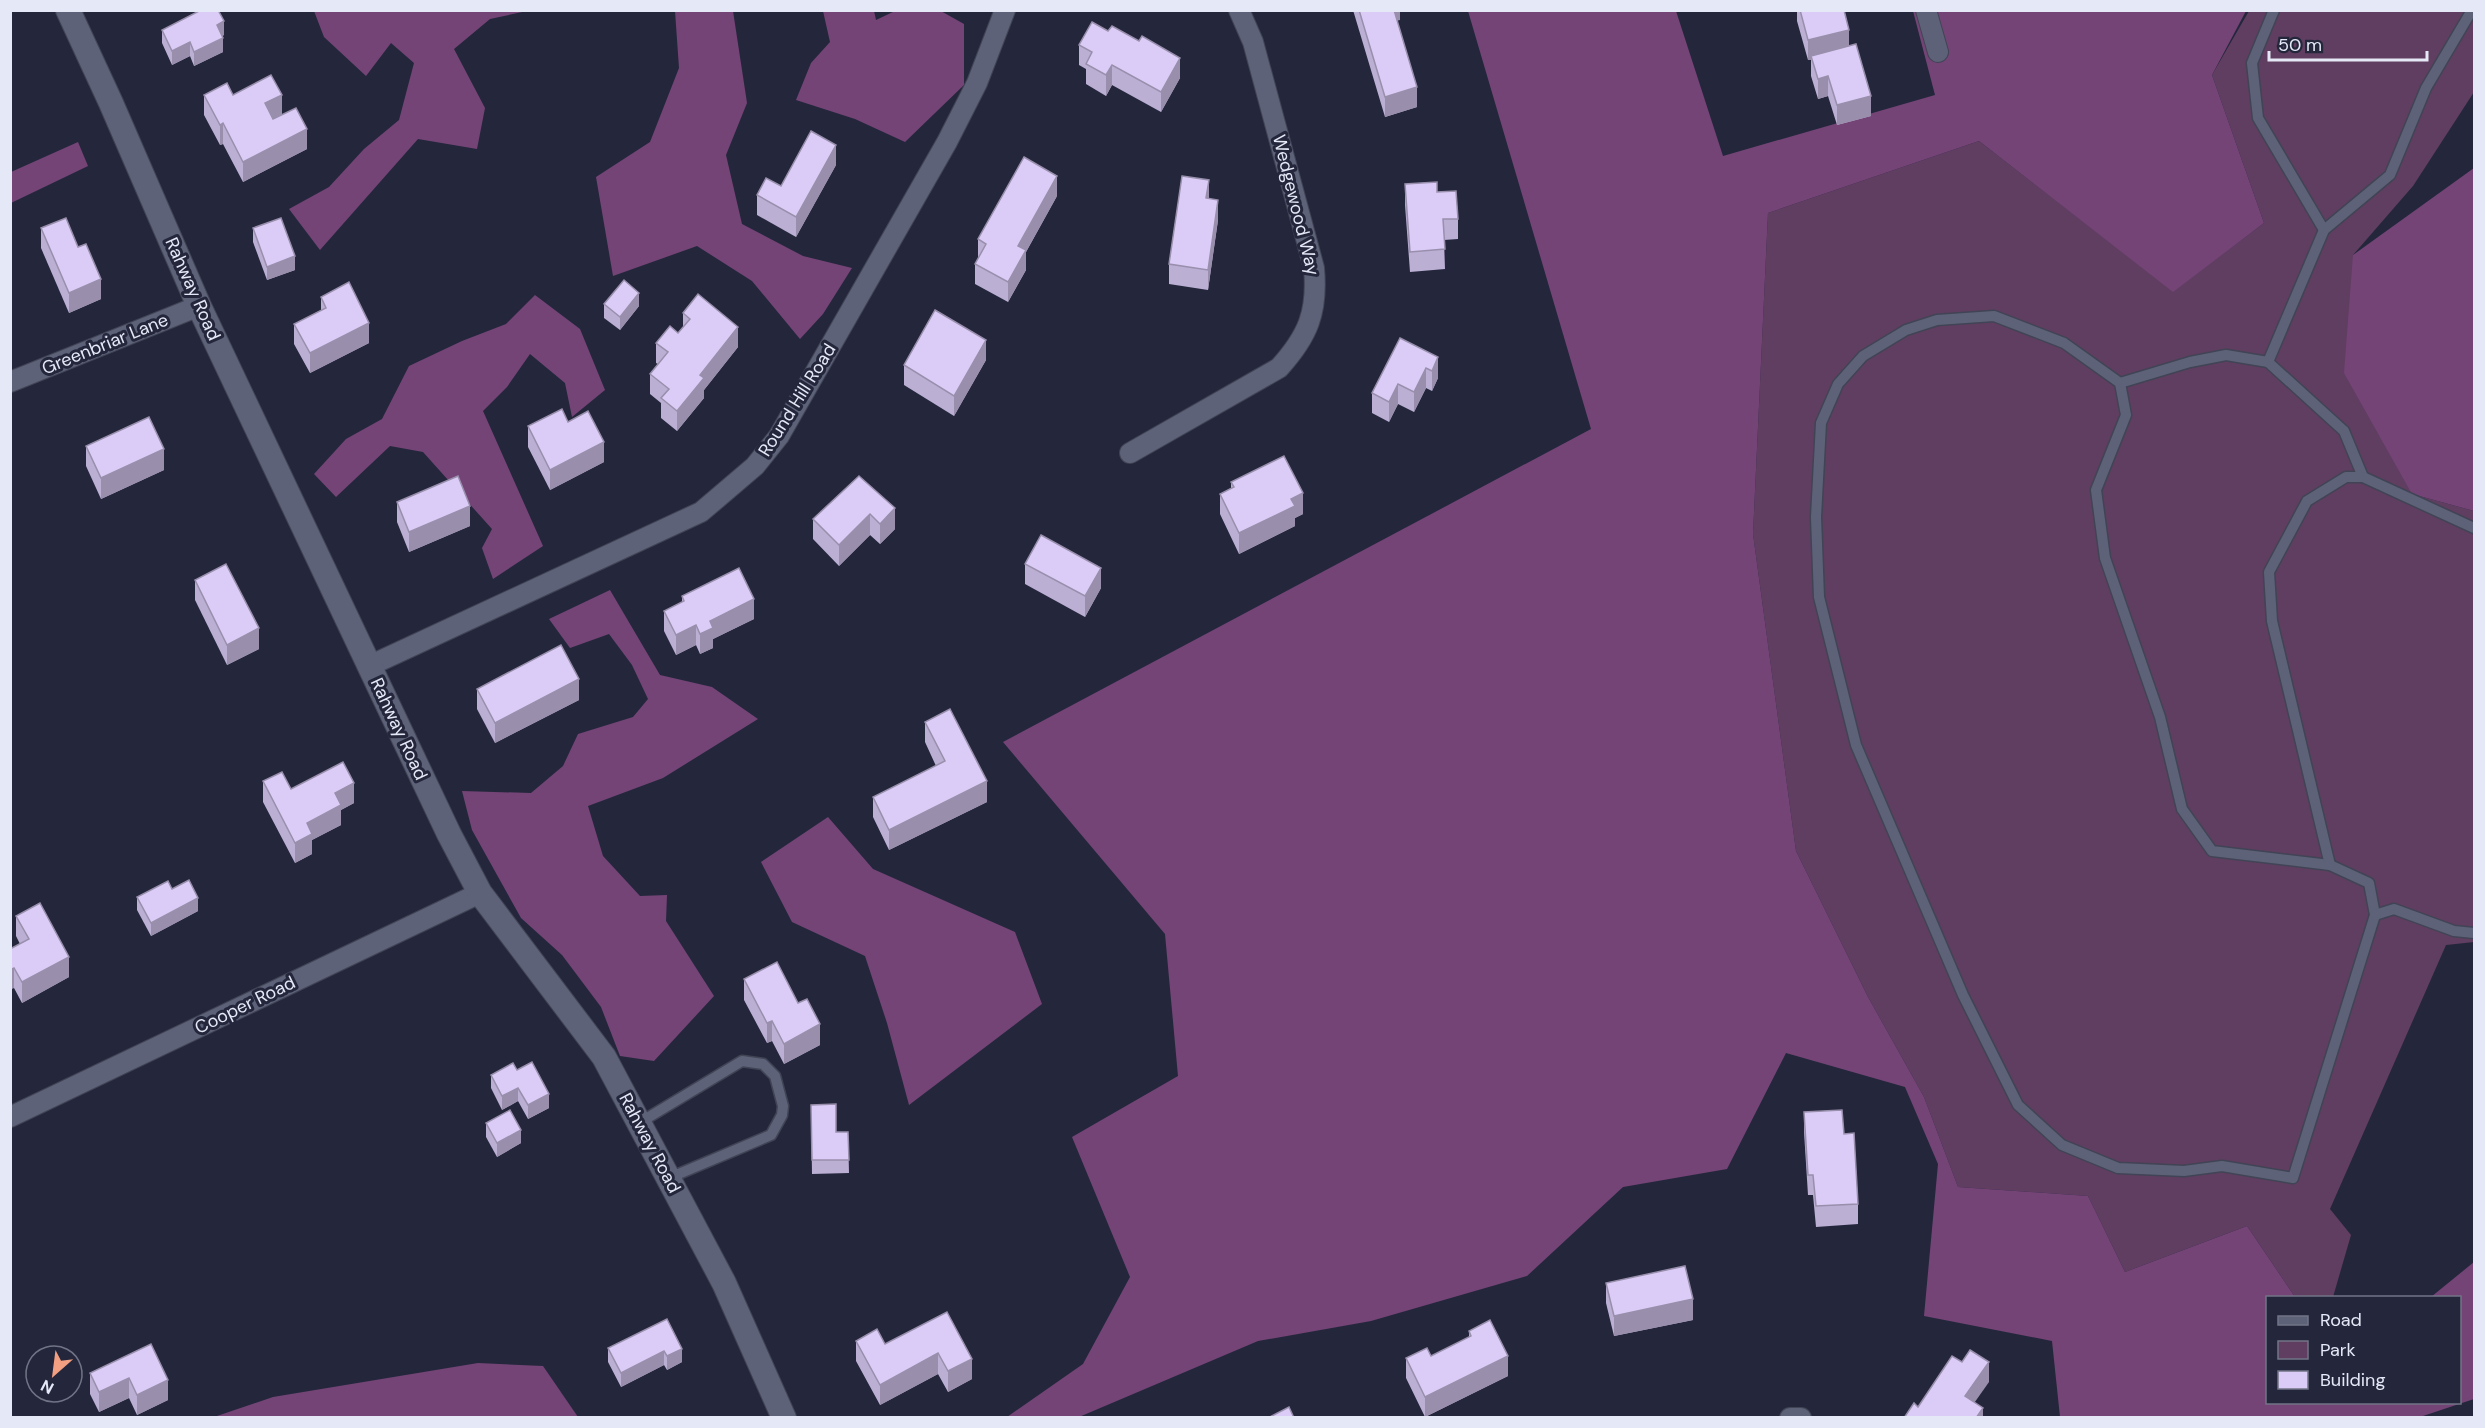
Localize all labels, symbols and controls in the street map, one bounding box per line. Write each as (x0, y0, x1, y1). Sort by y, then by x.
scale bar (2269, 24, 2426, 62)
text: 50 m (2278, 33, 2322, 57)
street label: Wedgewood Way (1267, 132, 1325, 278)
street label: Rahway Road (160, 234, 226, 344)
street label: Greenbriar Lane (38, 308, 172, 380)
street label: Round Hill Road (753, 339, 841, 461)
street label: Rahway Road (365, 674, 433, 784)
street label: Cooper Road (191, 970, 299, 1040)
street label: Rahway Road (614, 1089, 686, 1197)
legend (2266, 1296, 2461, 1404)
text: Road (2320, 1308, 2362, 1332)
text: Park (2320, 1338, 2356, 1362)
north arrow (24, 1344, 84, 1404)
text: Building (2320, 1368, 2385, 1392)
text: N (37, 1375, 57, 1399)

